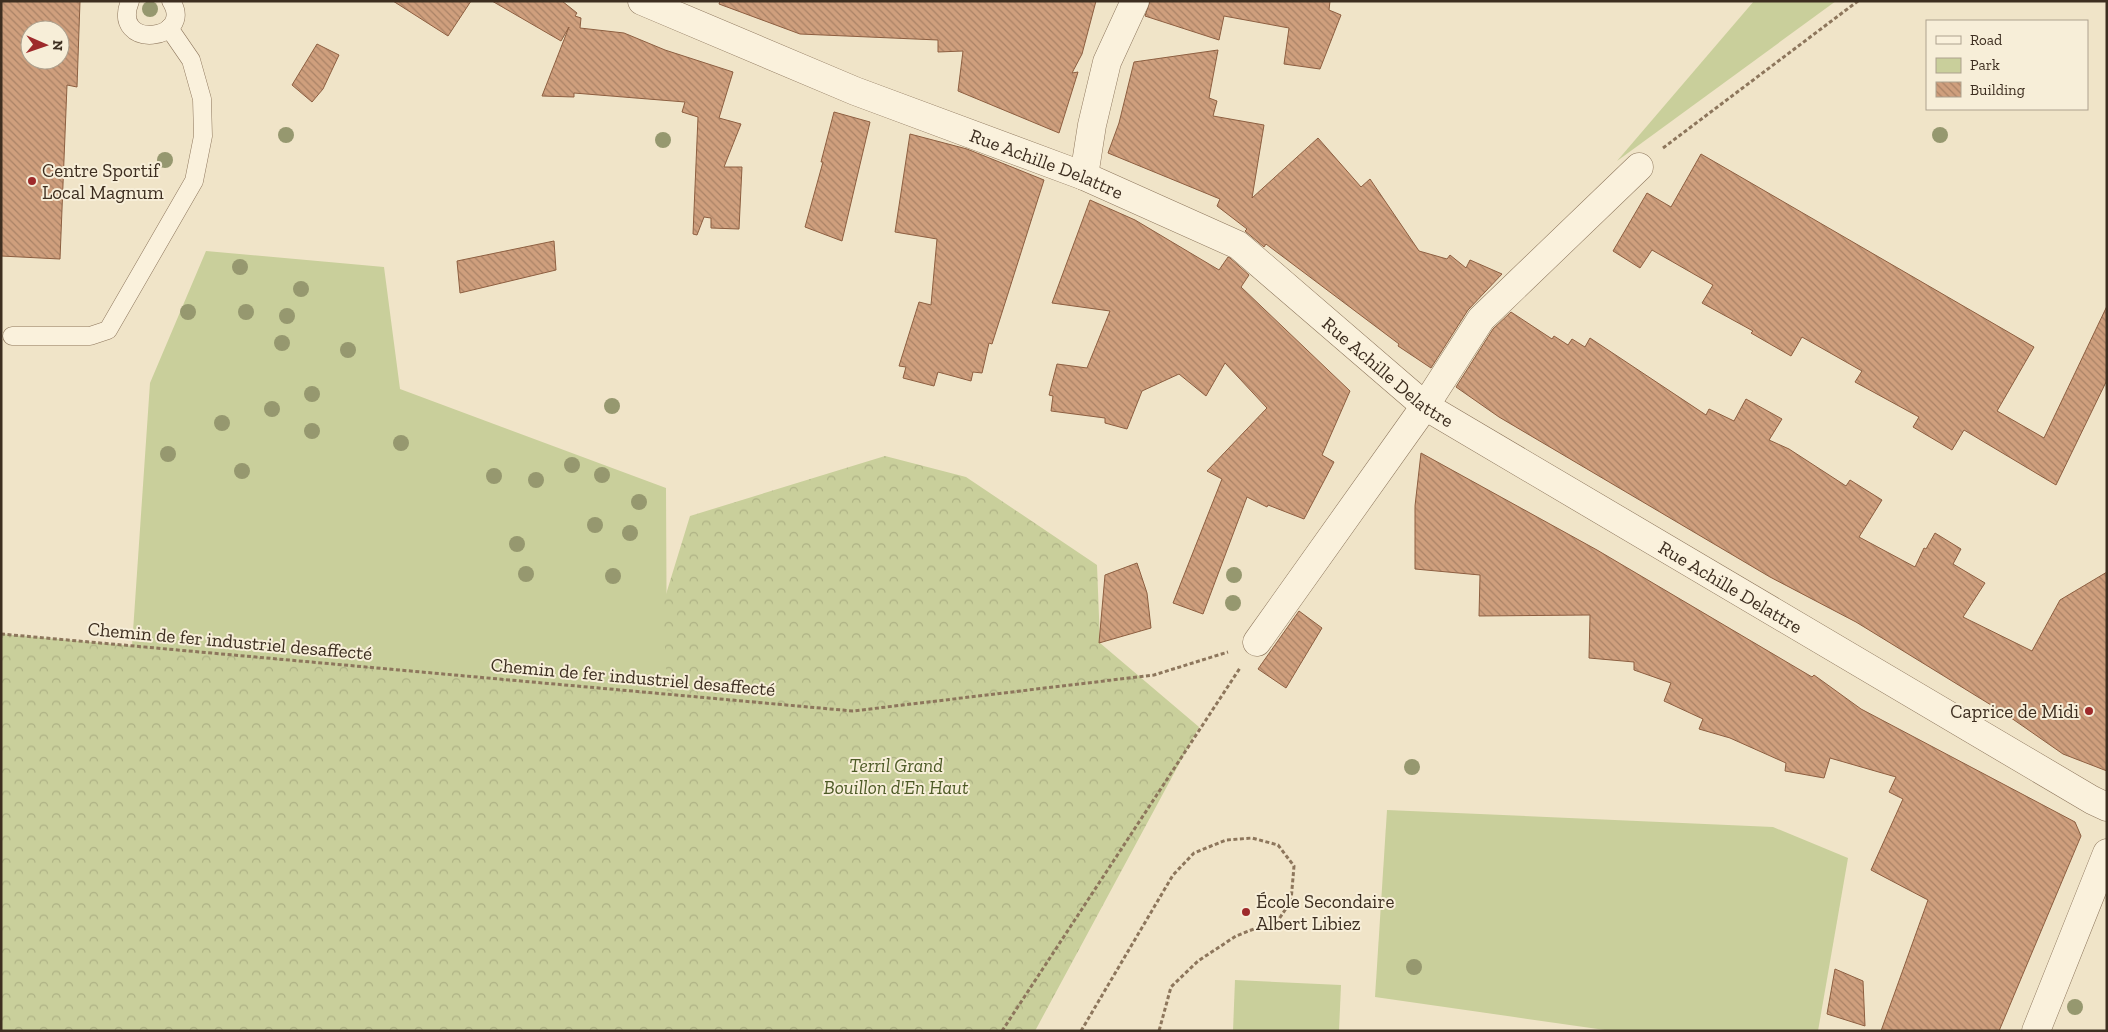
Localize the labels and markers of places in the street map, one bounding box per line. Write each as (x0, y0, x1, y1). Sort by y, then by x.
place label: Centre Sportif Local Magnum (42, 159, 164, 204)
marker: Centre Sportif Local Magnum (26, 175, 38, 187)
place label: Caprice de Midi (1950, 700, 2079, 723)
marker: Caprice de Midi (2083, 705, 2095, 717)
place label: École Secondaire Albert Libiez (1256, 890, 1394, 935)
marker: École Secondaire Albert Libiez (1240, 906, 1252, 918)

